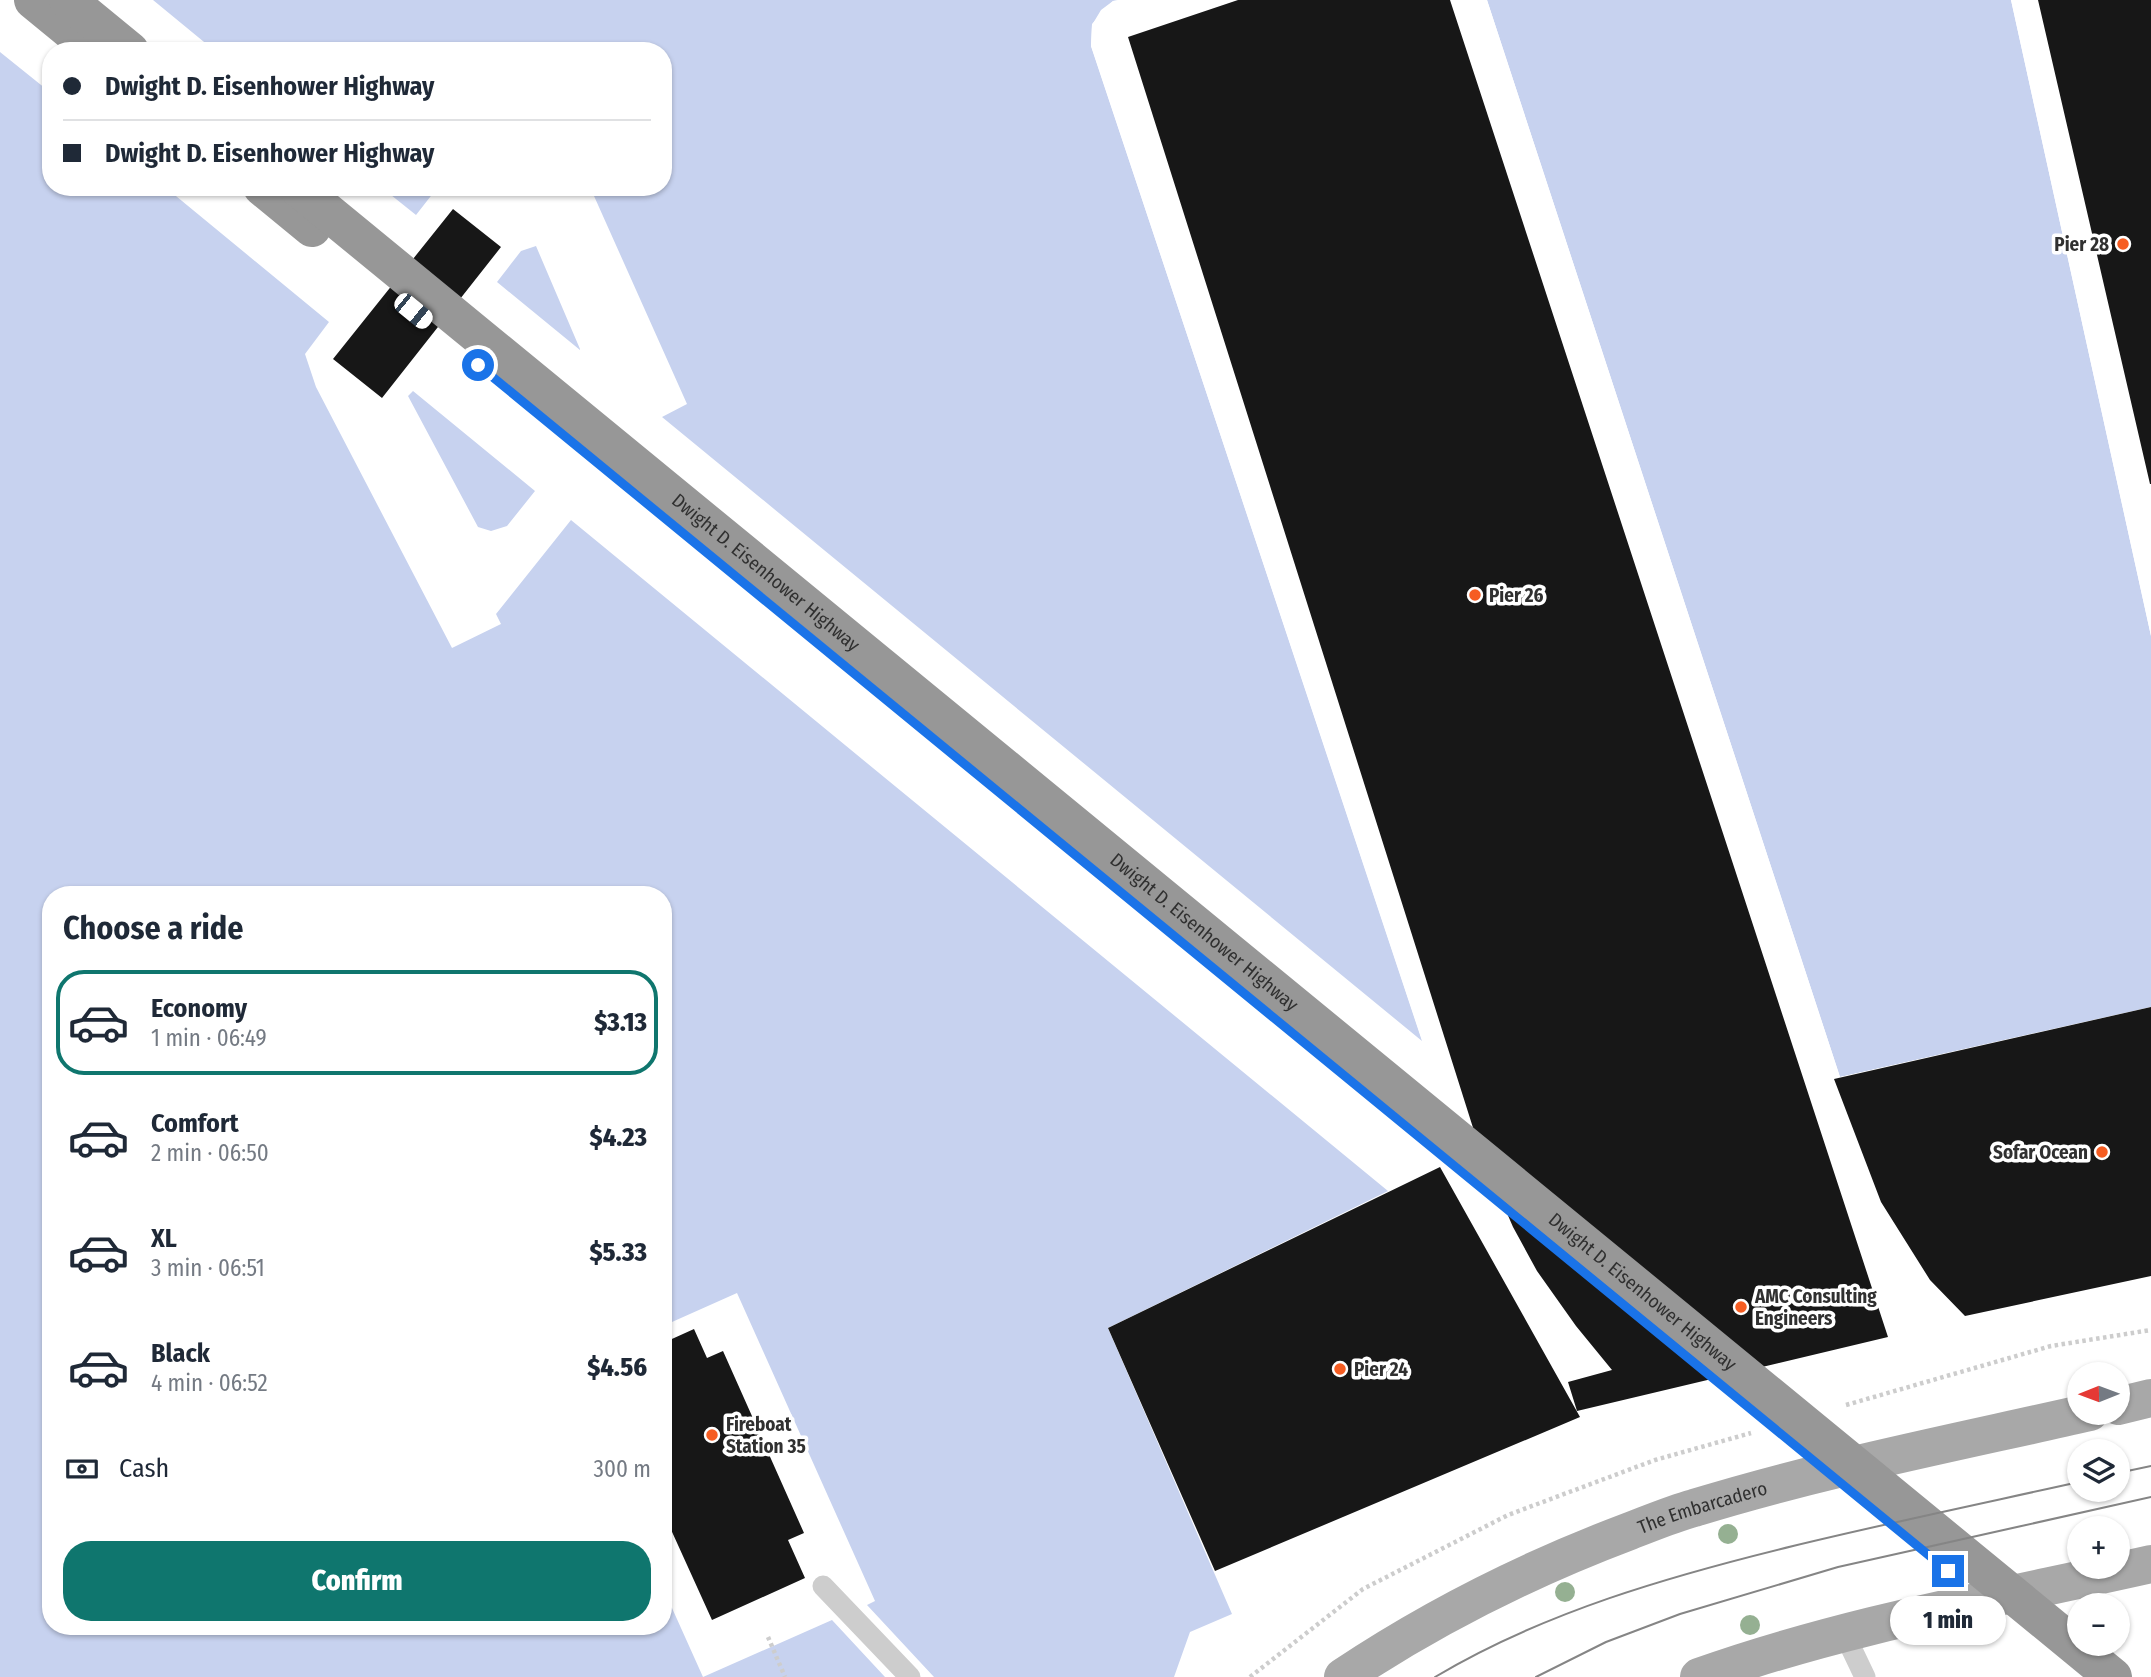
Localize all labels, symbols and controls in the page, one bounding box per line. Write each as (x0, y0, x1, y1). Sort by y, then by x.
text: Dwight D. Eisenhower Highway (105, 71, 435, 102)
text: Dwight D. Eisenhower Highway (105, 138, 435, 169)
place label: Pier 28 (2054, 233, 2109, 256)
marker: Pier 28 (2115, 236, 2131, 252)
car (391, 290, 436, 332)
route start (462, 349, 494, 381)
street label: Dwight D. Eisenhower Highway (667, 489, 865, 657)
place label: Pier 26 (1489, 584, 1544, 607)
marker: Pier 26 (1467, 587, 1483, 603)
street label: Dwight D. Eisenhower Highway (1106, 848, 1303, 1016)
text: Choose a ride (63, 909, 244, 947)
icon: car (67, 991, 130, 1054)
text: Economy (151, 993, 247, 1024)
text: $3.13 (594, 1007, 647, 1038)
text: 1 min · 06:49 (151, 1024, 267, 1052)
icon: car (67, 1106, 130, 1169)
text: Comfort (151, 1108, 239, 1139)
text: $4.23 (590, 1122, 647, 1153)
text: 2 min · 06:50 (151, 1139, 269, 1167)
place label: Sofar Ocean (1993, 1141, 2088, 1164)
marker: Sofar Ocean (2094, 1144, 2110, 1160)
street label: Dwight D. Eisenhower Highway (1544, 1208, 1742, 1376)
icon: car (67, 1221, 130, 1284)
text: XL (151, 1223, 177, 1254)
text: $5.33 (589, 1237, 647, 1268)
text: 3 min · 06:51 (151, 1254, 265, 1282)
place label: AMC Consulting Engineers (1754, 1285, 1877, 1330)
marker: AMC Consulting Engineers (1733, 1299, 1749, 1315)
icon: car (67, 1336, 130, 1399)
text: Black (151, 1338, 210, 1369)
text: $4.56 (587, 1352, 647, 1383)
place label: Pier 24 (1354, 1358, 1408, 1381)
marker: Pier 24 (1332, 1361, 1348, 1377)
north arrow (2067, 1362, 2130, 1424)
map controls (2067, 1362, 2130, 1656)
text: 4 min · 06:52 (151, 1369, 268, 1397)
place label: Fireboat Station 35 (726, 1413, 806, 1458)
marker: Fireboat Station 35 (704, 1427, 720, 1443)
button: layers (2067, 1439, 2130, 1502)
icon: cash (63, 1450, 101, 1488)
text: Cash (119, 1453, 169, 1484)
text: 300 m (594, 1455, 651, 1483)
street label: The Embarcadero (1634, 1477, 1770, 1539)
button: + (2067, 1516, 2130, 1579)
button: Confirm (63, 1541, 651, 1621)
route end (1932, 1555, 1964, 1587)
button: − (2067, 1593, 2130, 1656)
callout: 1 min (1890, 1596, 2006, 1644)
text: 1 min (1923, 1606, 1973, 1634)

